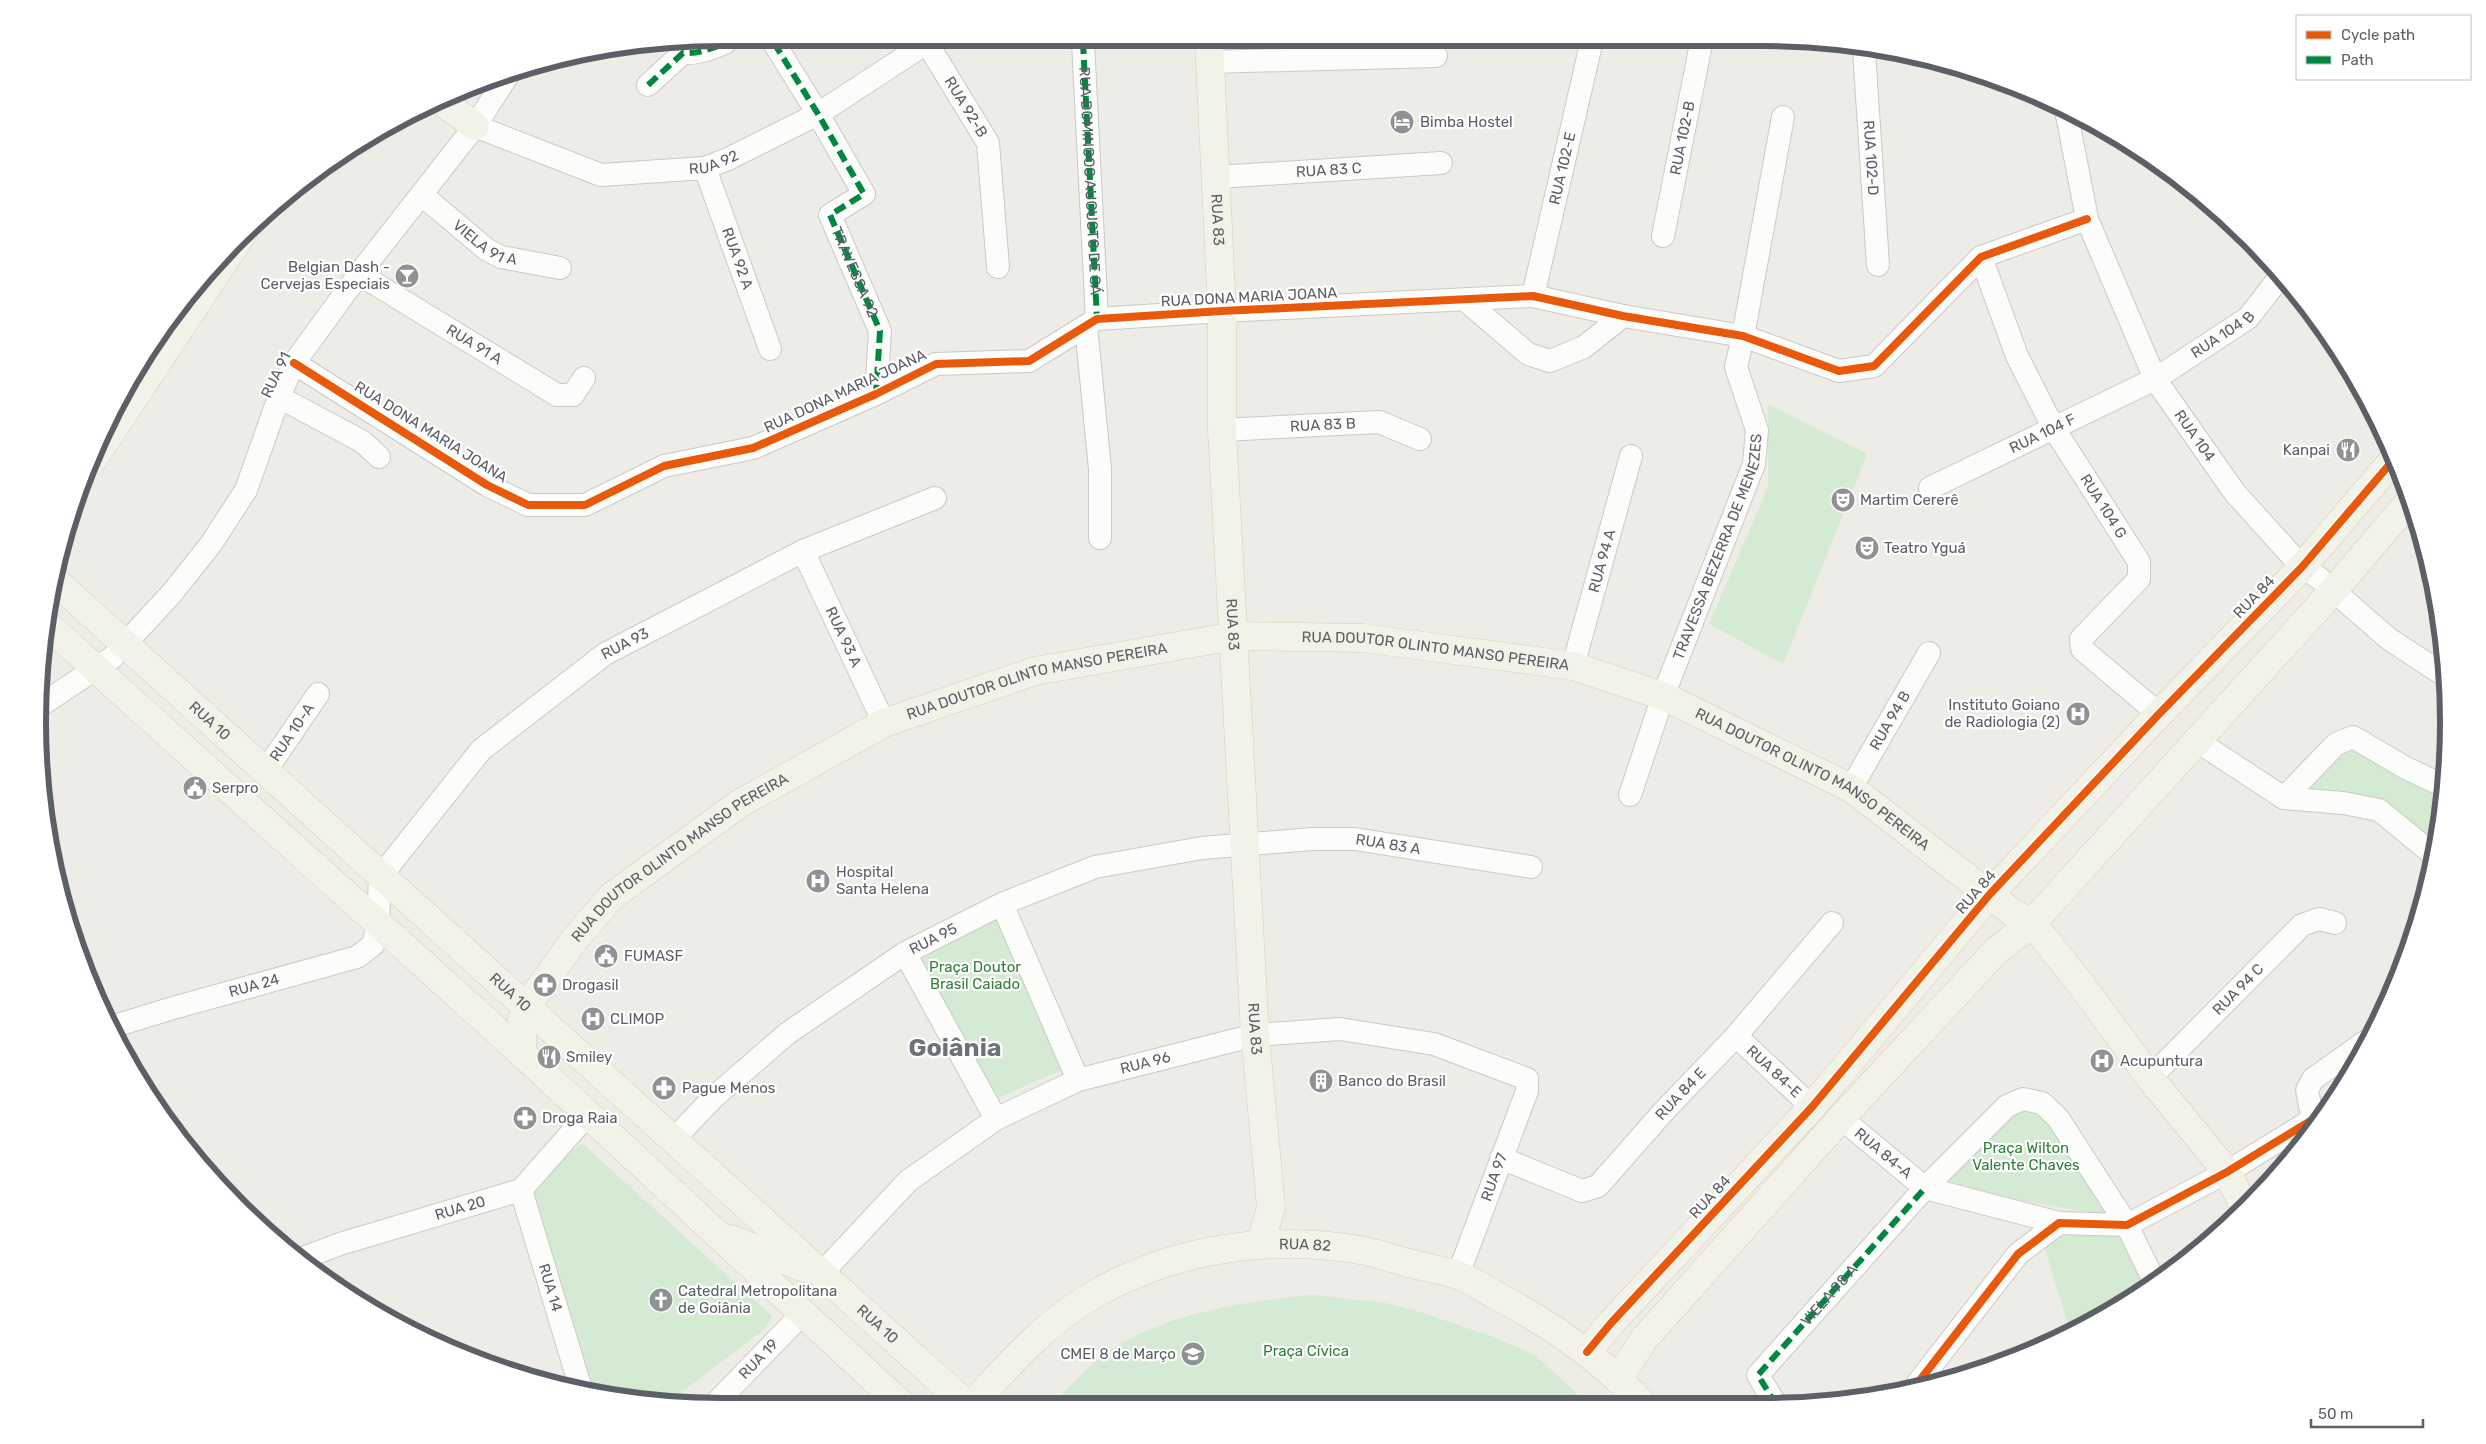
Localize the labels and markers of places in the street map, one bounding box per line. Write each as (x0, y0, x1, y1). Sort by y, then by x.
hotel icon: Bimba Hostel (1389, 109, 1415, 135)
place label: Bimba Hostel (1420, 113, 1513, 131)
place label: Belgian Dash - Cervejas Especiais (261, 258, 390, 293)
bar icon: Belgian Dash - Cervejas Especiais (394, 263, 420, 289)
restaurant icon: Kanpai (2335, 437, 2361, 463)
place label: Kanpai (2283, 441, 2330, 459)
theatre icon: Martim Cererê (1830, 487, 1856, 513)
place label: Martim Cererê (1860, 491, 1959, 509)
theatre icon: Teatro Yguá (1854, 535, 1880, 561)
place label: Teatro Yguá (1884, 539, 1966, 557)
place label: Instituto Goiano de Radiologia (2) (1944, 696, 2060, 731)
hospital icon: Instituto Goiano de Radiologia (2) (2065, 701, 2091, 727)
public building icon: Serpro (182, 775, 208, 801)
place label: Serpro (212, 779, 259, 797)
place label: Hospital Santa Helena (836, 863, 929, 898)
hospital icon: Hospital Santa Helena (805, 868, 831, 894)
public building icon: FUMASF (593, 943, 619, 969)
place label: FUMASF (624, 947, 683, 965)
pharmacy icon: Drogasil (532, 972, 558, 998)
place label: Drogasil (562, 976, 619, 994)
hospital icon: CLIMOP (580, 1006, 606, 1032)
place label: CLIMOP (610, 1010, 665, 1028)
restaurant icon: Smiley (536, 1044, 562, 1070)
place label: Smiley (566, 1048, 612, 1066)
hospital icon: Acupuntura (2089, 1048, 2115, 1074)
place label: Acupuntura (2120, 1052, 2203, 1070)
building icon: Banco do Brasil (1308, 1068, 1334, 1094)
place label: Banco do Brasil (1338, 1072, 1446, 1090)
pharmacy icon: Pague Menos (651, 1075, 677, 1101)
place label: Pague Menos (682, 1079, 776, 1097)
pharmacy icon: Droga Raia (512, 1105, 538, 1131)
place label: Droga Raia (542, 1109, 617, 1127)
place label: Catedral Metropolitana de Goiânia (678, 1282, 837, 1317)
church icon: Catedral Metropolitana de Goiânia (648, 1287, 674, 1313)
school or university icon: CMEI 8 de Março (1180, 1341, 1206, 1367)
place label: CMEI 8 de Março (1060, 1345, 1176, 1363)

